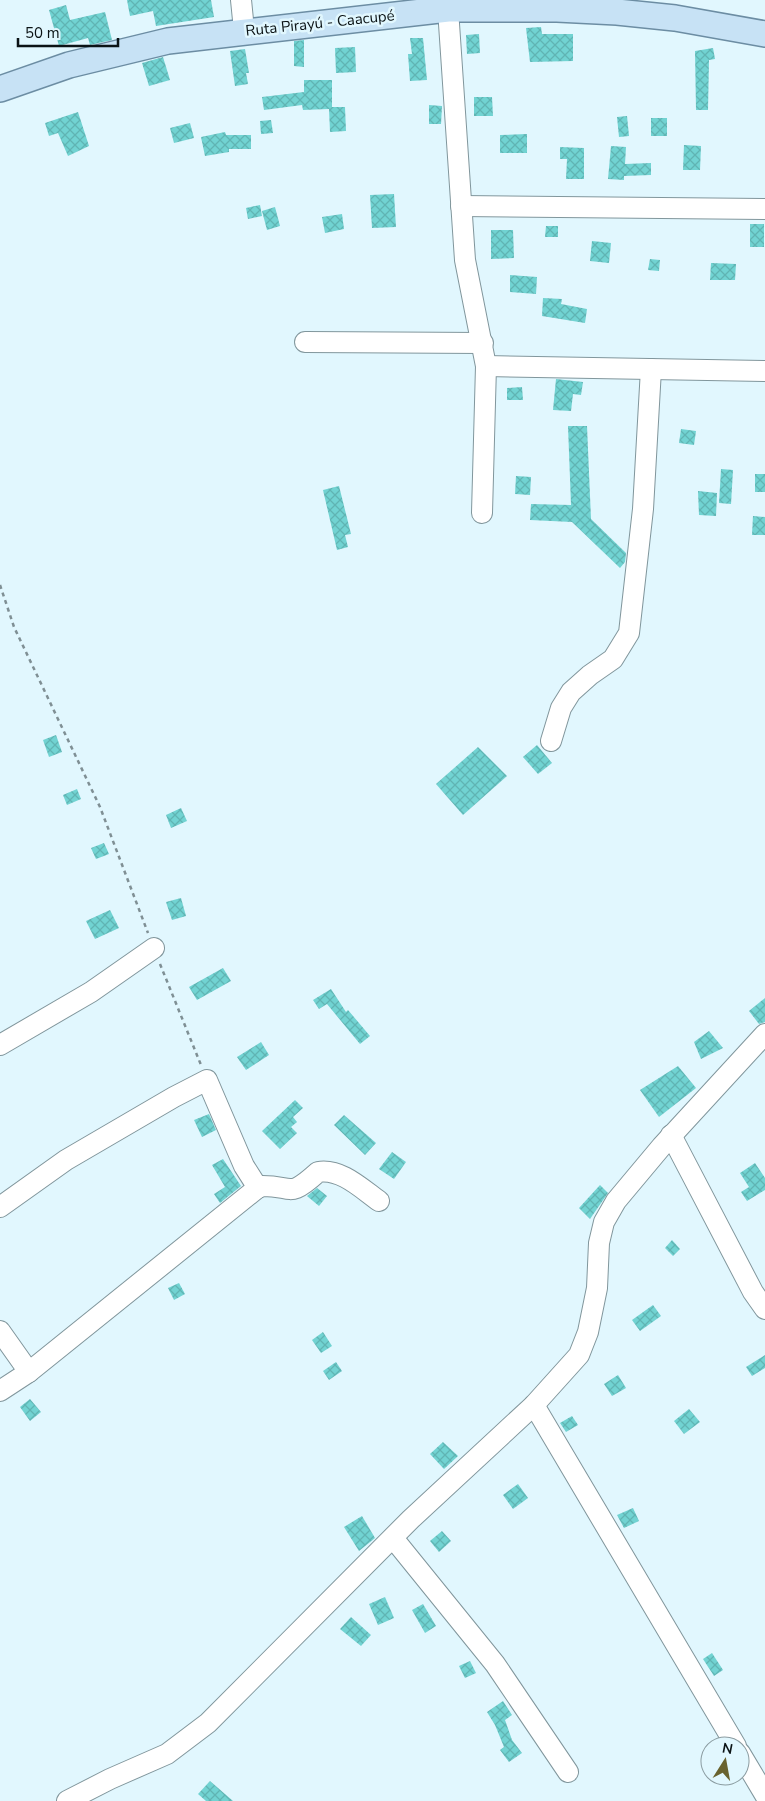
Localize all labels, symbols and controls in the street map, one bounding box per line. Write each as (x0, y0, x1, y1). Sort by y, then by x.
street label: Ruta Pirayú - Caacupé (245, 5, 395, 41)
scale bar (18, 15, 118, 47)
text: 50 m (25, 23, 60, 43)
north arrow (700, 1736, 750, 1786)
text: N (720, 1738, 734, 1759)

